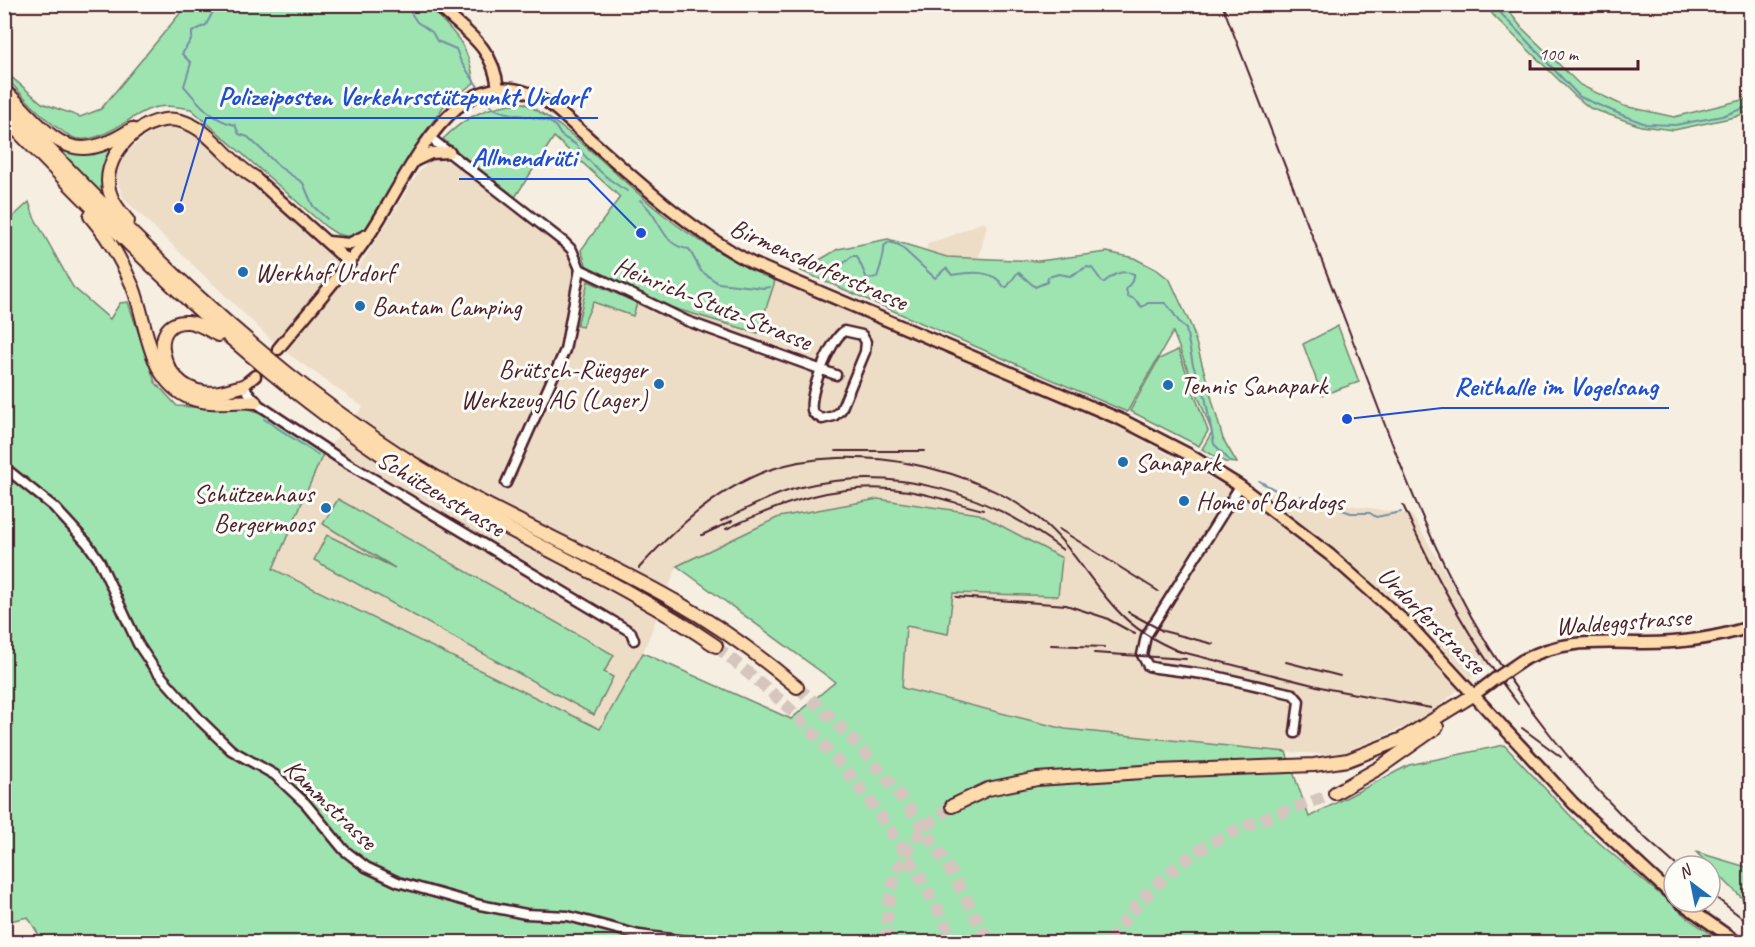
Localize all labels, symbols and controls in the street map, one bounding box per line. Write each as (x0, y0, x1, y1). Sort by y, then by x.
scale bar (1530, 33, 1638, 71)
text: 100 m (1539, 43, 1580, 65)
callout: Polizeiposten Verkehrsstützpunkt Urdorf (206, 73, 598, 118)
text: Polizeiposten Verkehrsstützpunkt Urdorf (218, 79, 592, 113)
callout: Allmendrüti (459, 134, 588, 179)
text: Allmendrüti (471, 140, 580, 174)
street label: Birmensdorferstrasse (725, 211, 914, 319)
street label: Heinrich-Stutz-Strasse (610, 249, 818, 359)
place label: Werkhof Urdorf (255, 256, 400, 289)
marker: Werkhof Urdorf (236, 265, 250, 279)
place label: Bantam Camping (372, 290, 523, 323)
marker: Bantam Camping (353, 299, 367, 313)
place label: Brütsch-Rüegger Werkzeug AG (Lager) (461, 353, 650, 416)
callout: Reithalle im Vogelsang (1442, 363, 1669, 408)
place label: Tennis Sanapark (1180, 369, 1329, 402)
text: Reithalle im Vogelsang (1454, 369, 1660, 403)
marker: Brütsch-Rüegger Werkzeug AG (Lager) (652, 377, 666, 391)
marker: Tennis Sanapark (1161, 378, 1175, 392)
street label: Schützenstrasse (371, 442, 512, 545)
place label: Sanapark (1135, 446, 1223, 479)
marker: Sanapark (1116, 455, 1130, 469)
place label: Schützenhaus Bergermoos (193, 477, 316, 540)
place label: Home of Bardogs (1196, 485, 1346, 518)
marker: Home of Bardogs (1177, 494, 1191, 508)
marker: Schützenhaus Bergermoos (319, 501, 333, 515)
street label: Urdorferstrasse (1370, 559, 1495, 683)
street label: Waldeggstrasse (1554, 600, 1694, 643)
street label: Kammstrasse (277, 752, 385, 858)
north arrow (1662, 854, 1722, 914)
text: N (1675, 859, 1697, 883)

